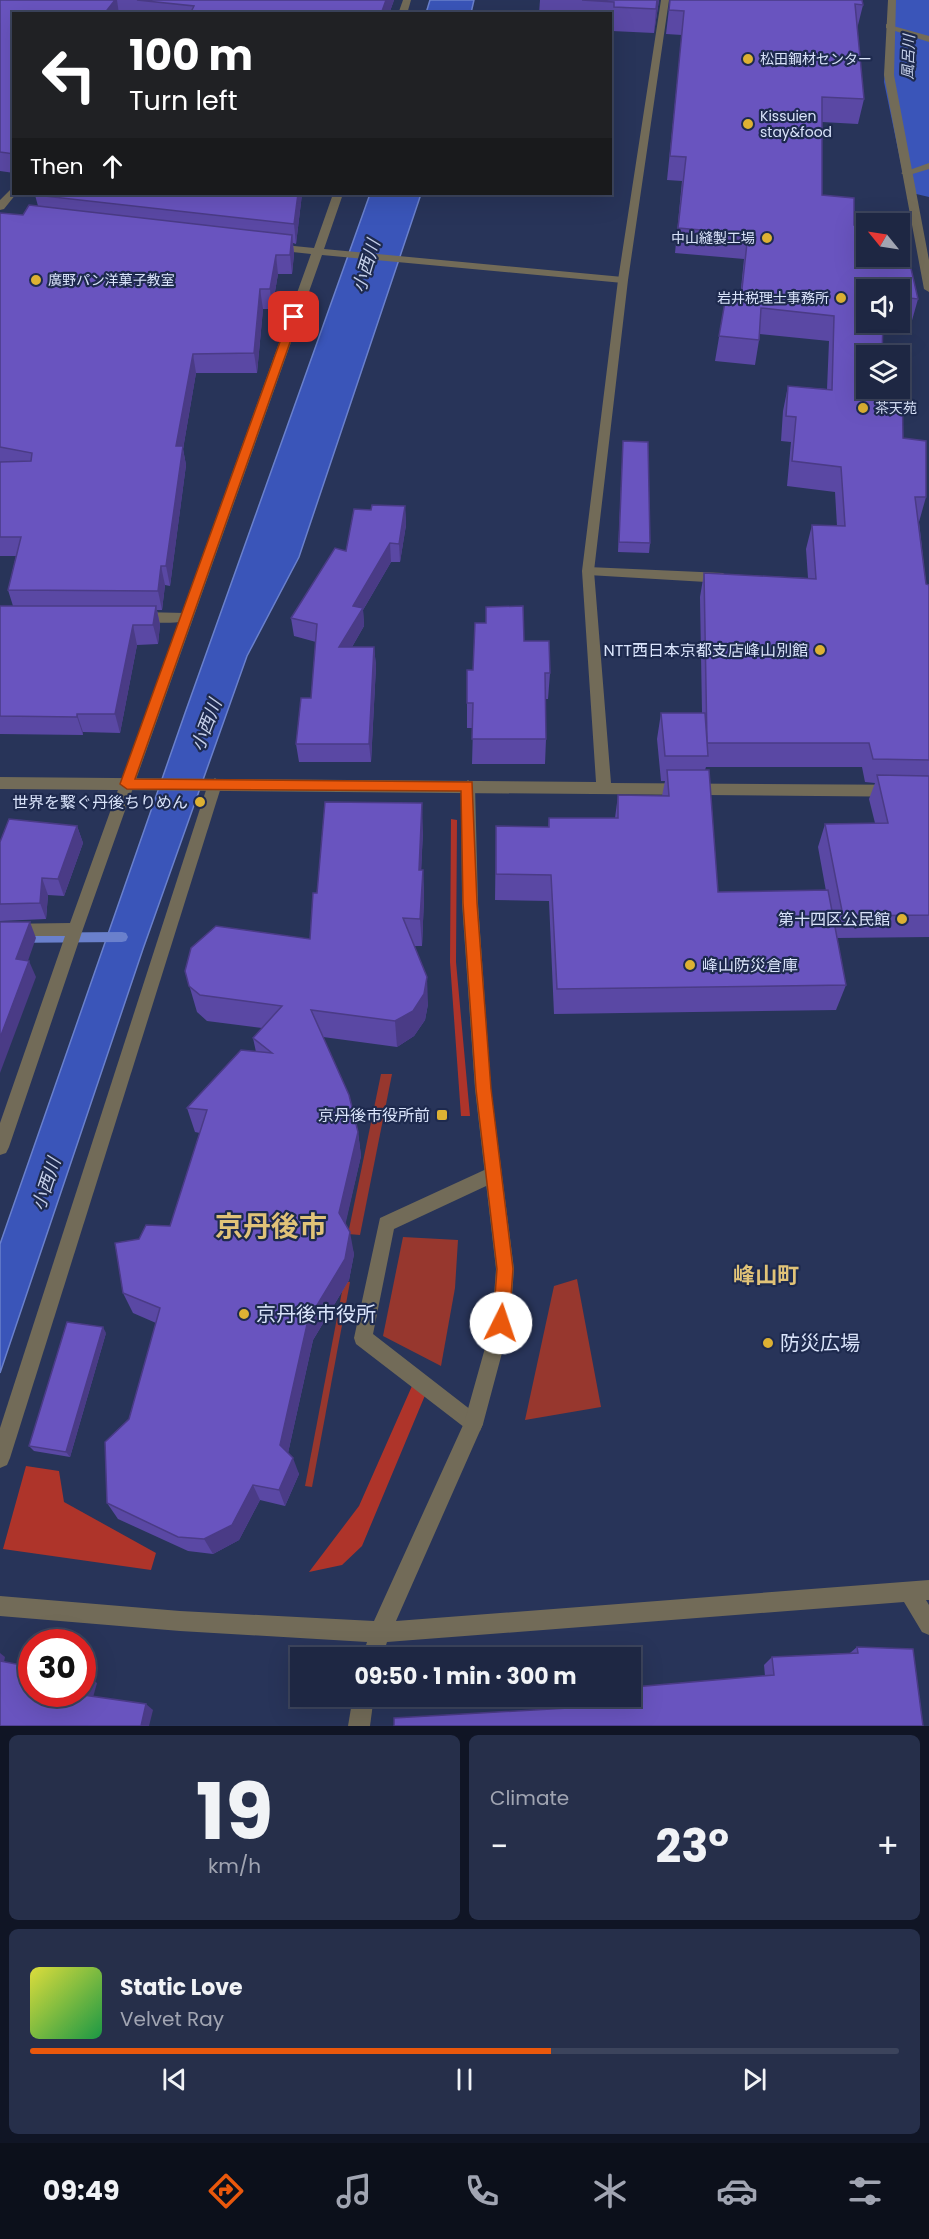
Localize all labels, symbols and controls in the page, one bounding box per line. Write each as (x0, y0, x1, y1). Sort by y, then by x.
text: 100 m (129, 26, 253, 85)
water label: 風呂川 (897, 32, 919, 80)
icon: left (30, 36, 108, 114)
place label: 松田鋼材センター (760, 49, 872, 69)
marker: 松田鋼材センター (741, 52, 755, 66)
text: Turn left (129, 82, 238, 119)
place label: Kissuien stay&food (760, 106, 832, 142)
marker: Kissuien stay&food (741, 117, 755, 131)
icon: ahead (96, 150, 129, 183)
text: Then (30, 151, 84, 182)
north arrow (856, 213, 910, 267)
map controls (856, 213, 910, 399)
place label: 中山縫製工場 (671, 228, 755, 248)
marker: 中山縫製工場 (760, 231, 774, 245)
water label: 小西川 (346, 235, 386, 295)
place label: 廣野パン洋菓子教室 (48, 270, 175, 290)
marker: 廣野パン洋菓子教室 (29, 273, 43, 287)
button: sound (856, 279, 910, 333)
place label: 岩井税理士事務所 (717, 288, 829, 308)
pin (268, 291, 319, 342)
marker: 岩井税理士事務所 (834, 291, 848, 305)
icon: arrive (277, 300, 310, 333)
button: layers (856, 345, 910, 399)
place label: 茶天苑 (875, 398, 917, 418)
marker: 茶天苑 (856, 401, 870, 415)
place label: NTT西日本京都支店峰山別館 (603, 639, 808, 662)
marker: NTT西日本京都支店峰山別館 (813, 643, 827, 657)
water label: 小西川 (185, 693, 228, 755)
place label: 世界を繋ぐ丹後ちりめん (12, 791, 188, 814)
marker: 世界を繋ぐ丹後ちりめん (193, 795, 207, 809)
place label: 第十四区公民館 (778, 908, 890, 931)
marker: 第十四区公民館 (895, 912, 909, 926)
place label: 峰山防災倉庫 (702, 954, 798, 977)
marker: 峰山防災倉庫 (683, 958, 697, 972)
place label: 京丹後市役所前 (318, 1104, 430, 1127)
marker: 京丹後市役所前 (435, 1108, 449, 1122)
water label: 小西川 (26, 1153, 67, 1214)
district label: 京丹後市 (215, 1207, 327, 1246)
district label: 峰山町 (733, 1260, 799, 1291)
position arrow (469, 1291, 533, 1355)
place label: 京丹後市役所 (256, 1300, 376, 1328)
marker: 京丹後市役所 (237, 1307, 251, 1321)
place label: 防災広場 (780, 1329, 860, 1357)
marker: 防災広場 (761, 1336, 775, 1350)
speed limit sign: 30 (18, 1629, 96, 1707)
text: 09:50 · 1 min · 300 m (354, 1661, 577, 1692)
text: 19 (196, 1757, 273, 1866)
text: Climate (490, 1784, 569, 1812)
text: 23° (655, 1815, 729, 1878)
text: − (490, 1823, 508, 1870)
text: + (876, 1823, 899, 1870)
text: km/h (208, 1852, 261, 1880)
text: Static Love (120, 1972, 243, 2003)
text: Velvet Ray (120, 2005, 224, 2033)
icon: previous (158, 2063, 191, 2096)
icon: pause (448, 2063, 481, 2096)
icon: next (738, 2063, 771, 2096)
icon: directions (205, 2170, 247, 2212)
icon: music (333, 2170, 375, 2212)
icon: phone (461, 2170, 503, 2212)
icon: climate (589, 2170, 631, 2212)
icon: car (716, 2170, 758, 2212)
icon: filters (844, 2170, 886, 2212)
text: 09:49 (43, 2172, 120, 2209)

